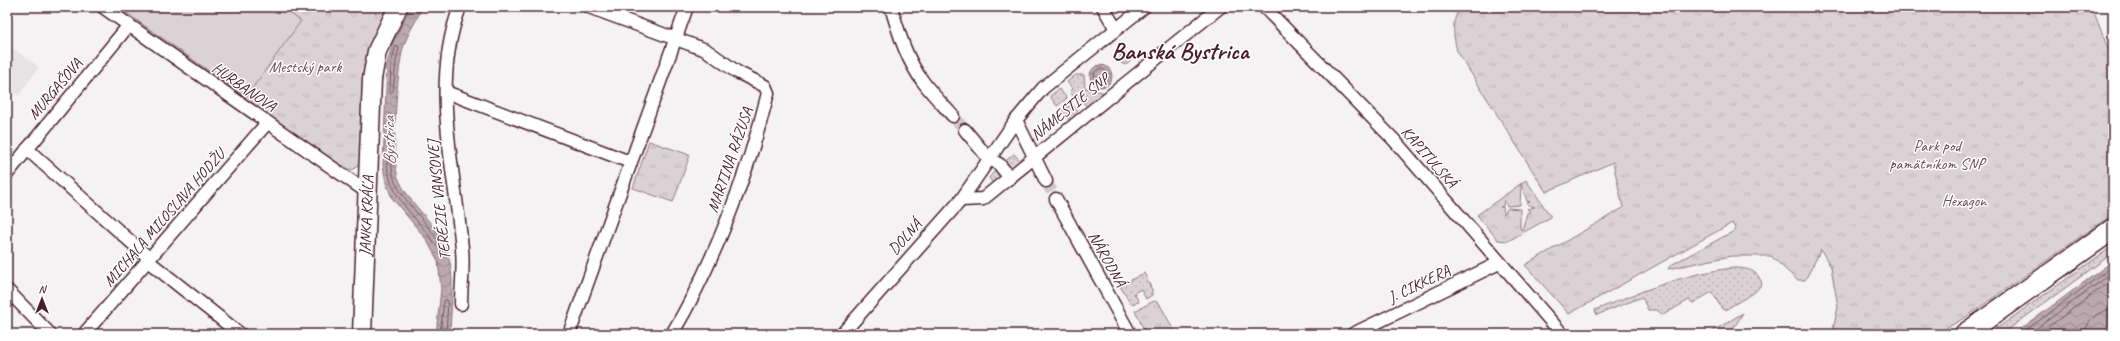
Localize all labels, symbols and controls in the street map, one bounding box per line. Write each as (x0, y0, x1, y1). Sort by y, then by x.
district label: Banská Bystrica (1112, 36, 1251, 66)
street label: MURGAŠOVA (24, 54, 87, 124)
park label: Mestský park (269, 57, 343, 77)
street label: HURBANOVA (208, 58, 281, 117)
street label: NÁMESTIE SNP (1027, 68, 1115, 145)
street label: MARTINA RÁZUSA (703, 104, 758, 215)
water label: Bystrica (378, 115, 400, 165)
street label: KAPITULSKÁ (1397, 122, 1463, 193)
street label: TERÉZIE VANSOVEJ (422, 136, 455, 261)
park label: Park pod pamätníkom SNP (1889, 136, 1987, 174)
street label: MICHALA MILOSLAVA HODŽU (99, 143, 231, 291)
street label: JANKA KRÁĽA (355, 175, 378, 258)
park label: Hexagon (1942, 191, 1987, 211)
street label: DOLNÁ (884, 214, 927, 259)
street label: NÁRODNÁ (1084, 228, 1131, 292)
street label: J. CIKKERA (1384, 260, 1454, 308)
north arrow (22, 279, 62, 319)
text: N (39, 282, 48, 296)

